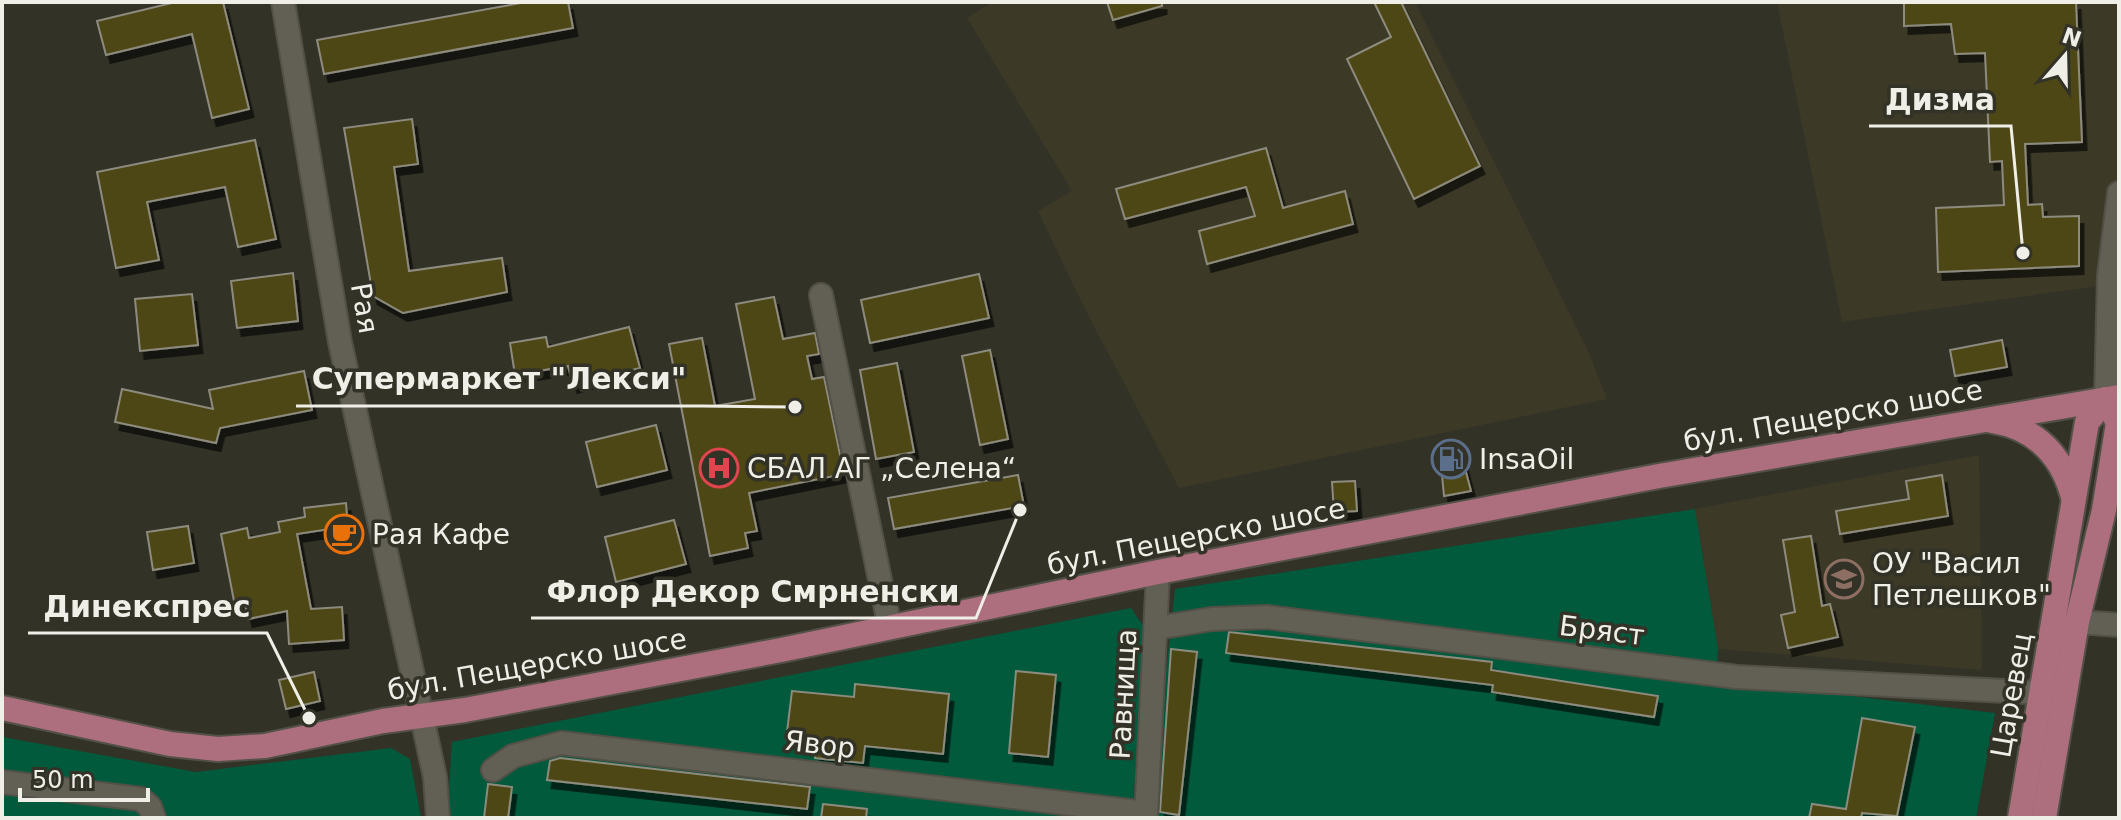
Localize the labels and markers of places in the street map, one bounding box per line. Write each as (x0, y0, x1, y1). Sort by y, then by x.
callout: Дизма (1869, 72, 2011, 126)
callout: Супермаркет "Лекси" (296, 352, 702, 406)
fuel station icon: InsaOil (1430, 438, 1472, 480)
place label: InsaOil (1479, 443, 1574, 476)
hospital icon: СБАЛ АГ „Селена“ (698, 447, 740, 489)
place label: СБАЛ АГ „Селена“ (747, 452, 1016, 485)
cafe icon: Рая Кафе (323, 513, 365, 555)
place label: Рая Кафе (372, 518, 510, 551)
place label: ОУ "Васил Петлешков" (1872, 547, 2051, 612)
school or university icon: ОУ "Васил Петлешков" (1823, 558, 1865, 600)
callout: Флор Декор Смрненски (531, 564, 976, 618)
callout: Динекспрес (28, 579, 267, 633)

